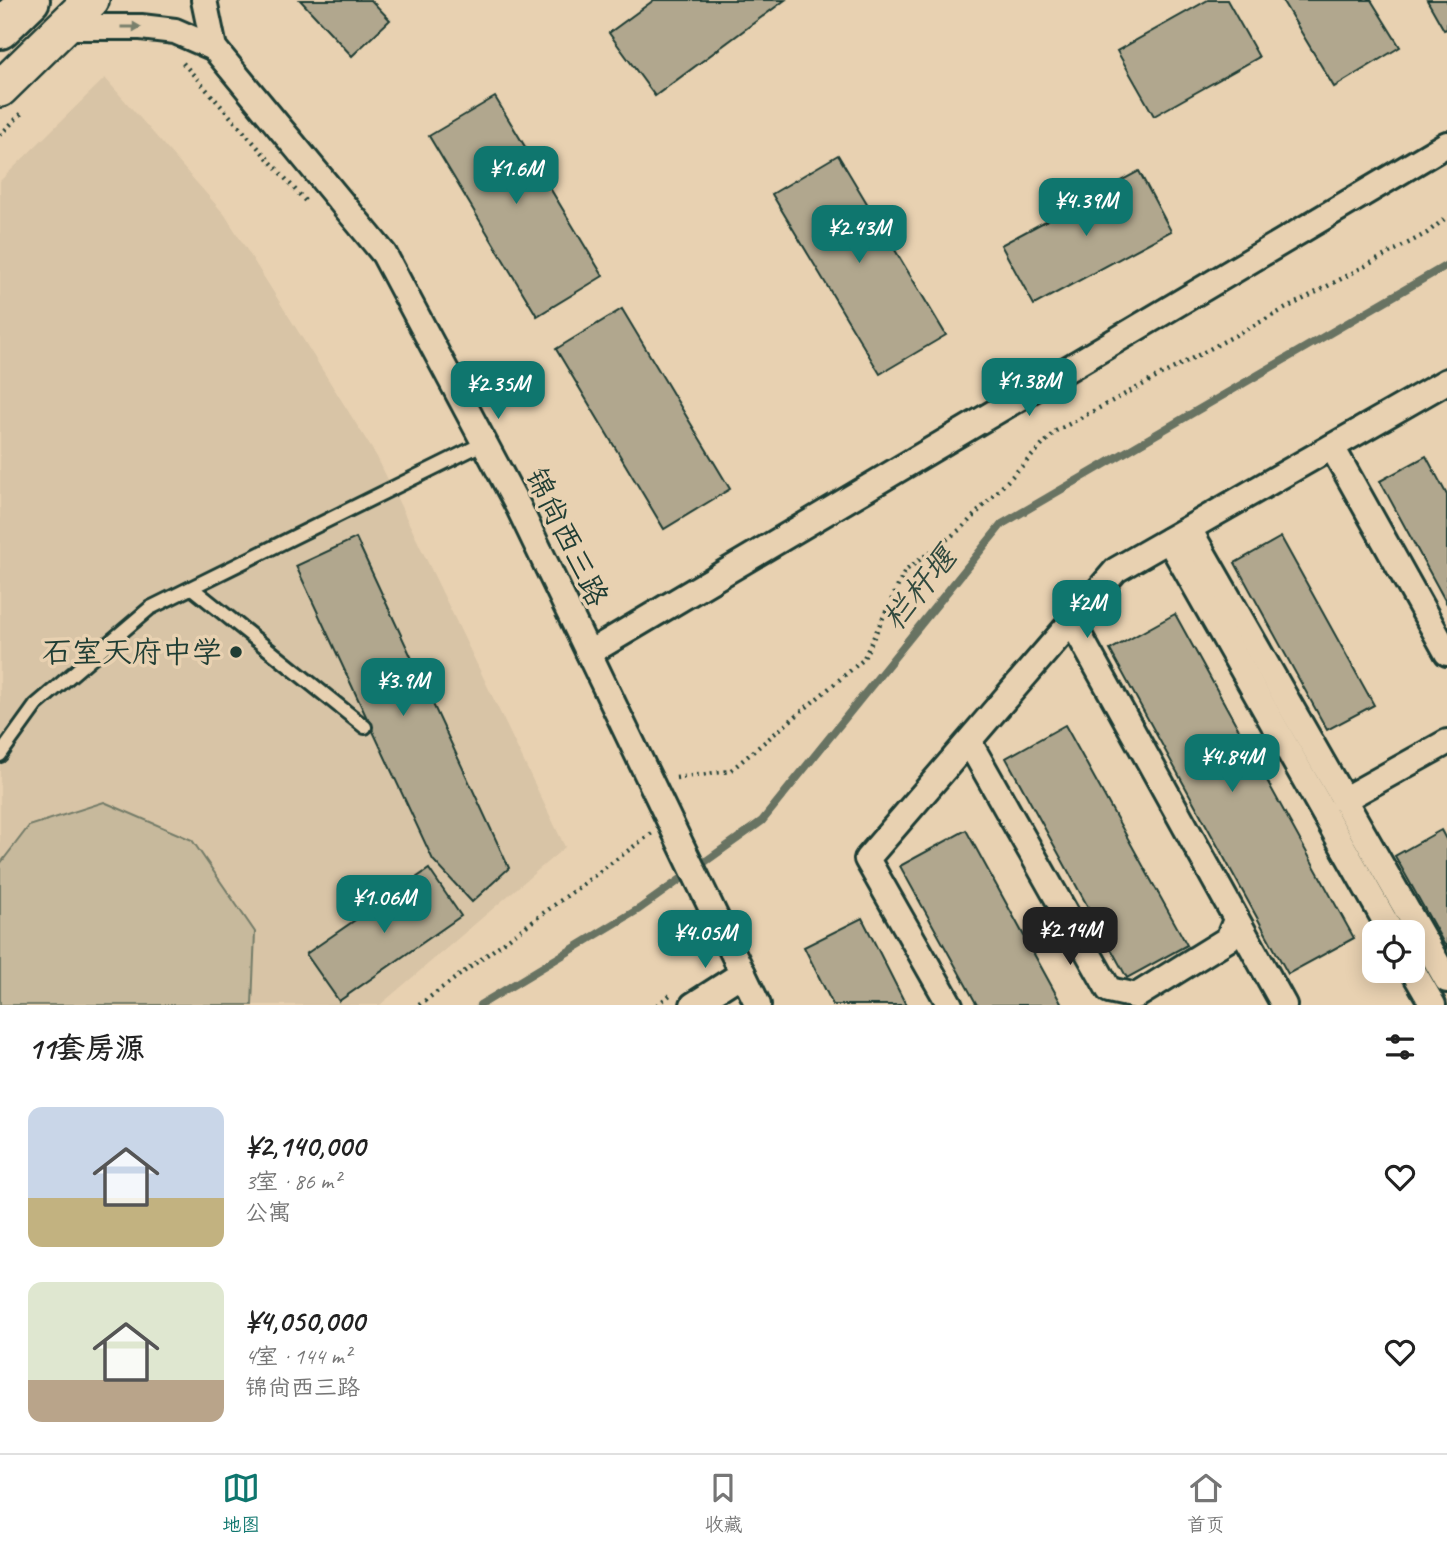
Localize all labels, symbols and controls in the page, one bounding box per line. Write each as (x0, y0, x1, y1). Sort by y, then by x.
one-way arrow (120, 21, 142, 33)
pin: ¥1.6M (467, 146, 565, 206)
text: ¥1.6M (490, 154, 542, 183)
pin: ¥4.39M (1029, 178, 1143, 238)
text: ¥4.39M (1055, 186, 1117, 215)
pin: ¥2.43M (802, 205, 916, 265)
text: ¥2.43M (828, 213, 890, 242)
pin: ¥1.38M (972, 358, 1086, 418)
pin: ¥2.35M (441, 362, 555, 421)
text: ¥1.38M (998, 366, 1060, 395)
text: ¥2.35M (467, 369, 529, 398)
street label: 锦尚西三路 (517, 461, 617, 613)
water label: 栏杆堰 (873, 535, 968, 639)
pin: ¥2M (1053, 580, 1121, 640)
text: ¥2M (1068, 588, 1106, 617)
place label: 石室天府中学 (42, 633, 222, 671)
marker: 石室天府中学 (228, 644, 244, 660)
pin: ¥3.9M (354, 658, 452, 718)
text: ¥3.9M (377, 666, 429, 695)
pin: ¥4.84M (1175, 734, 1289, 794)
text: ¥4.84M (1201, 742, 1263, 771)
pin: ¥1.06M (327, 876, 441, 935)
text: ¥1.06M (352, 883, 416, 912)
pin: ¥2.14M (1013, 908, 1127, 967)
pin: ¥4.05M (648, 911, 762, 970)
text: ¥2.14M (1039, 915, 1101, 944)
text: ¥4.05M (674, 918, 736, 947)
map controls (1362, 920, 1425, 983)
button: locate (1362, 920, 1425, 983)
icon: filters (1381, 1028, 1419, 1066)
text: 11套房源 (28, 1029, 145, 1067)
text: ¥2,140,000 (245, 1127, 365, 1165)
icon: home (84, 1135, 168, 1219)
icon: heart (1381, 1158, 1419, 1196)
text: 3室 · 86 m² (245, 1167, 340, 1196)
text: 公寓 (245, 1198, 291, 1227)
text: ¥4,050,000 (245, 1302, 364, 1340)
icon: home (84, 1310, 168, 1394)
icon: heart (1381, 1333, 1419, 1371)
text: 4室 · 144 m² (245, 1342, 351, 1371)
text: 锦尚西三路 (245, 1373, 360, 1402)
tab: 地图 (222, 1469, 260, 1537)
tab: 收藏 (704, 1469, 743, 1537)
tab: 首页 (1187, 1469, 1225, 1537)

